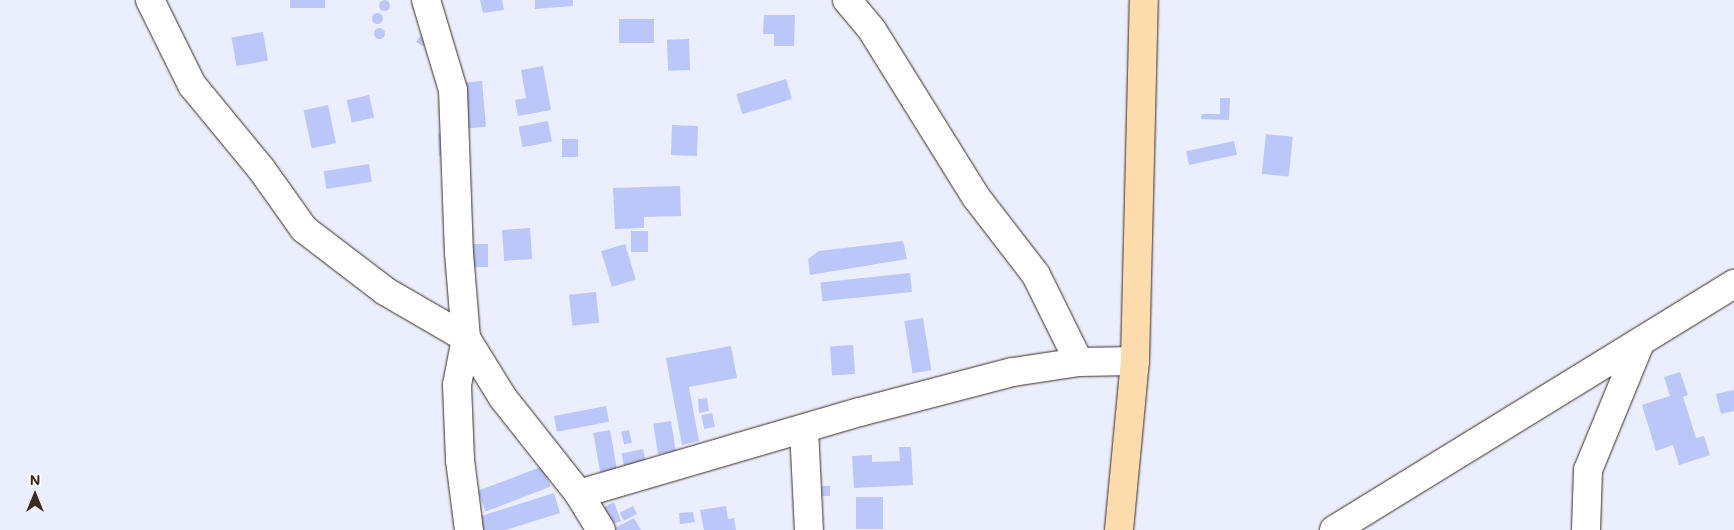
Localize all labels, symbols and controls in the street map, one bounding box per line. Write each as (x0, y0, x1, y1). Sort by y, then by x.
north arrow (10, 470, 60, 520)
text: N (30, 470, 40, 489)

